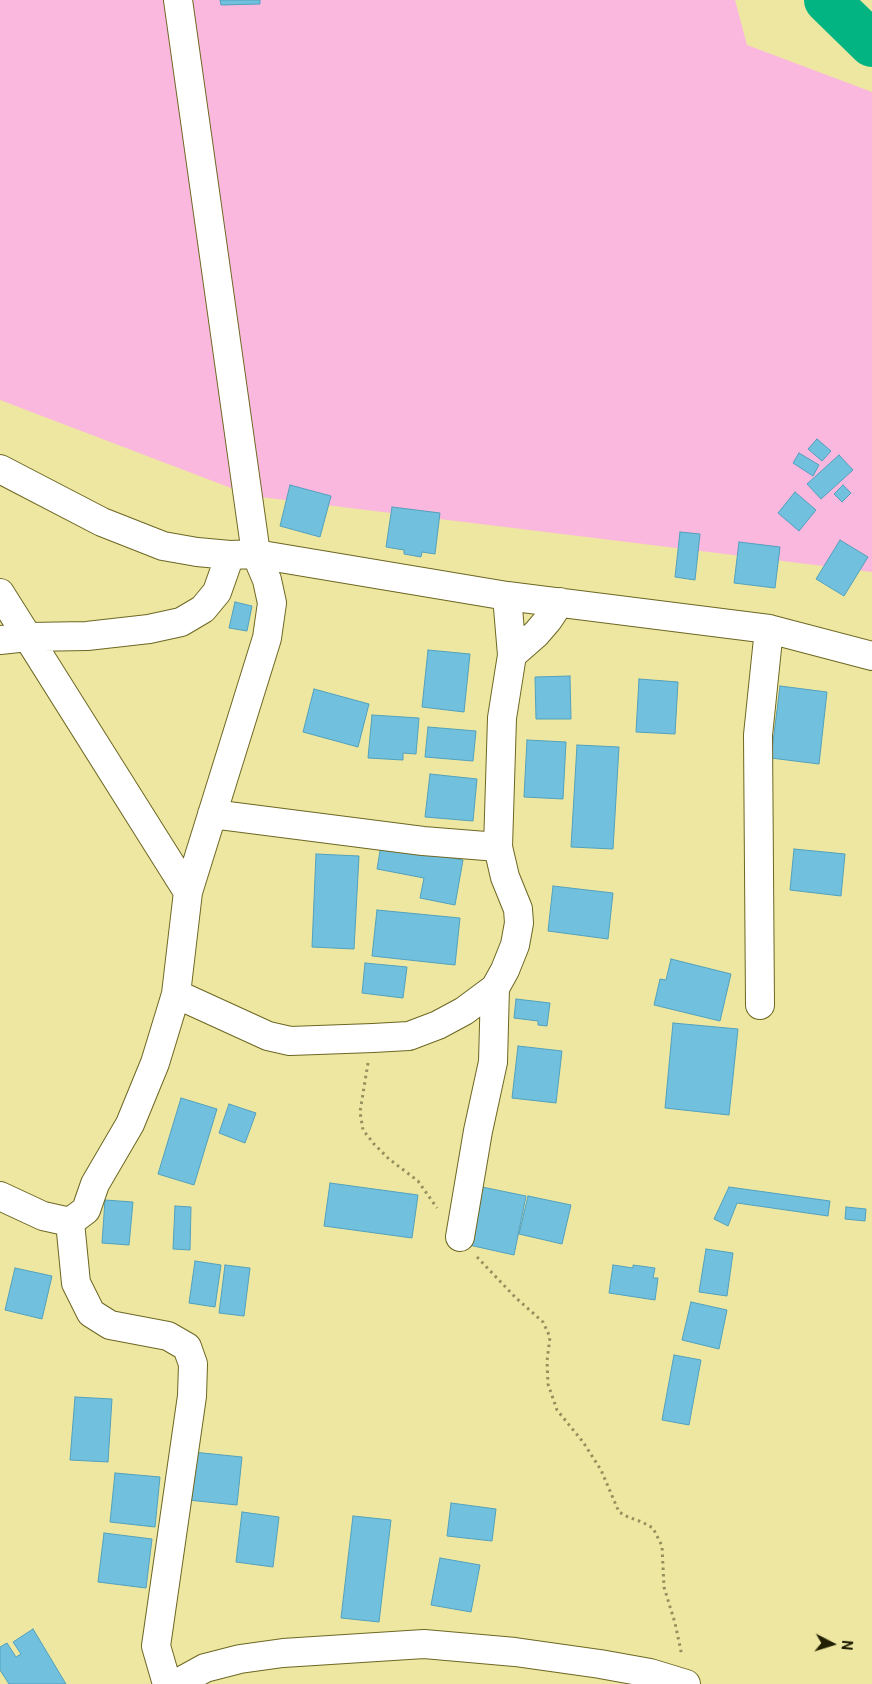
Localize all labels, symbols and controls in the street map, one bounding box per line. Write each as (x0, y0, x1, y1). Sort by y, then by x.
north arrow (807, 1619, 857, 1669)
text: N (839, 1640, 855, 1651)

